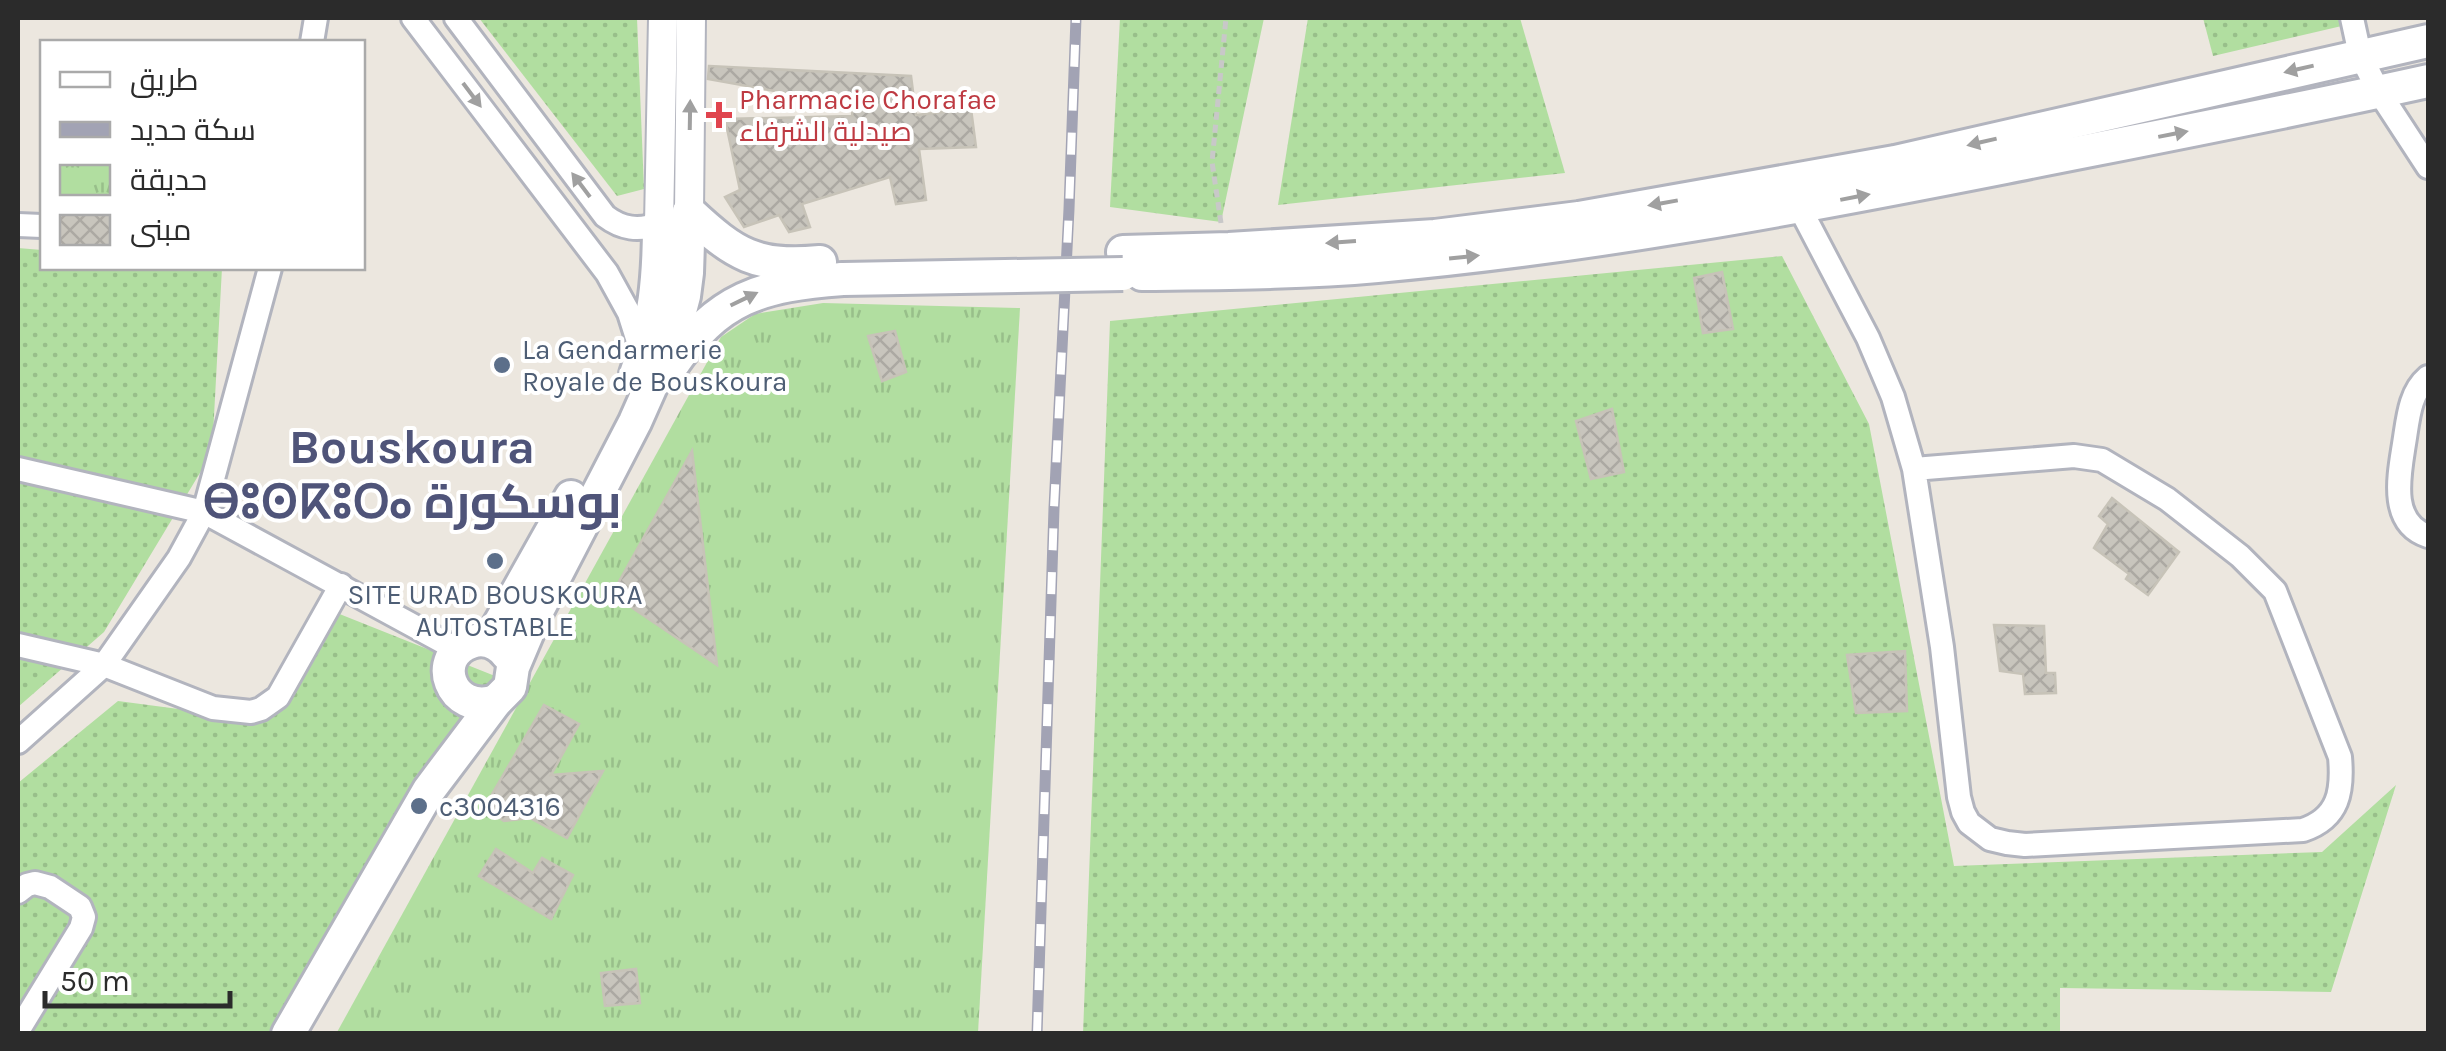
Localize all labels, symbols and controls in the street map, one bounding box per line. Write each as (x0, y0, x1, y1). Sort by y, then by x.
legend (40, 40, 365, 270)
text: طريق (130, 62, 199, 98)
one-way arrow (2283, 62, 2314, 77)
one-way arrow (461, 82, 481, 108)
place label: Pharmacie Chorafae صيدلية الشرفاء (739, 83, 997, 148)
one-way arrow (682, 98, 698, 130)
marker: Pharmacie Chorafae صيدلية الشرفاء (708, 104, 730, 126)
text: سكة حديد (130, 112, 256, 148)
one-way arrow (2158, 125, 2189, 141)
one-way arrow (1966, 135, 1997, 150)
text: حديقة (130, 162, 207, 198)
one-way arrow (571, 172, 591, 198)
one-way arrow (1839, 189, 1871, 204)
one-way arrow (1647, 196, 1679, 211)
text: مبنى (130, 212, 191, 248)
one-way arrow (1324, 234, 1356, 250)
one-way arrow (1449, 249, 1481, 265)
one-way arrow (730, 291, 759, 308)
place label: La Gendarmerie Royale de Bouskoura (522, 333, 787, 398)
marker: La Gendarmerie Royale de Bouskoura (491, 354, 513, 376)
district label: Bouskoura ⴱⵓⵙⴽⵓⵔⴰ بوسكورة (203, 419, 621, 530)
marker: SITE URAD BOUSKOURA AUTOSTABLE (484, 550, 506, 572)
place label: SITE URAD BOUSKOURA AUTOSTABLE (347, 578, 643, 643)
place label: c3004316 (439, 790, 561, 823)
marker: c3004316 (408, 795, 430, 817)
scale bar (45, 946, 230, 1008)
text: 50 m (60, 963, 130, 999)

